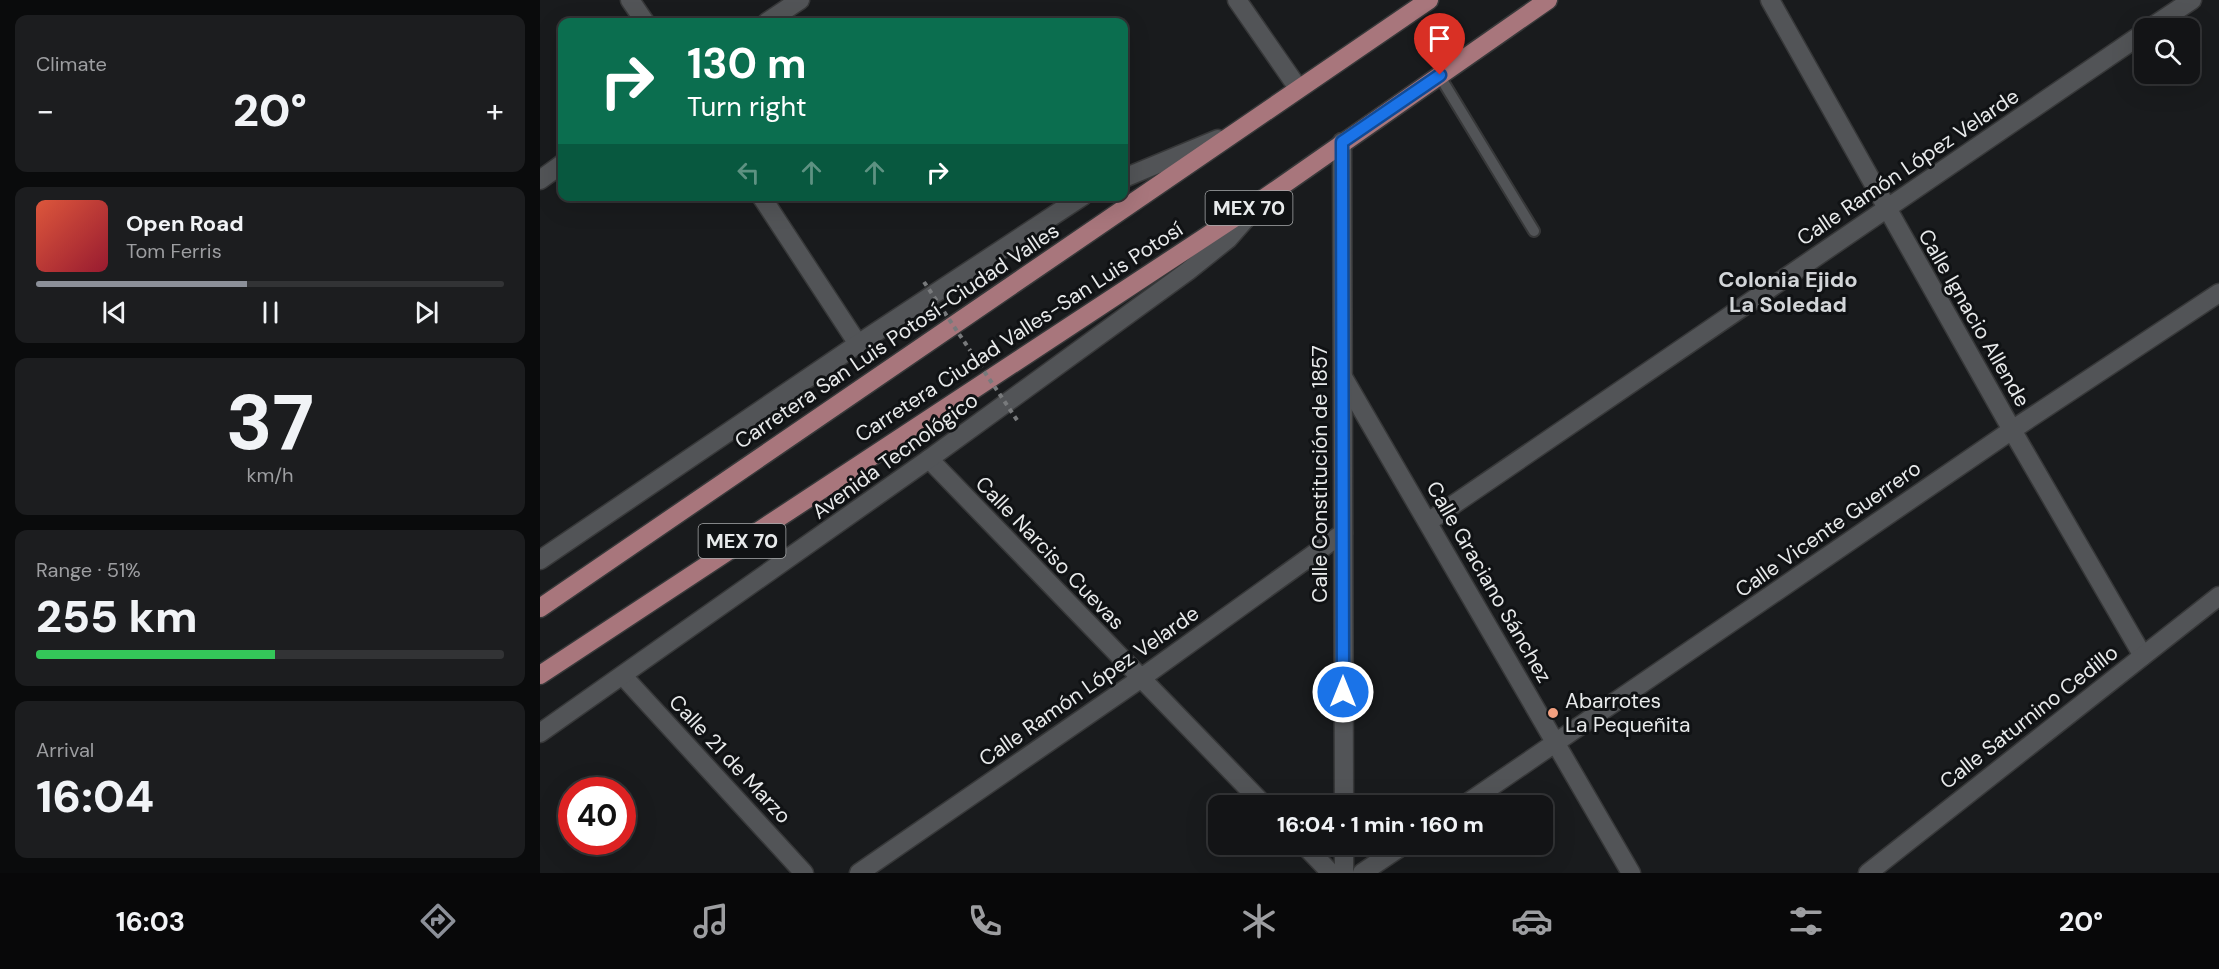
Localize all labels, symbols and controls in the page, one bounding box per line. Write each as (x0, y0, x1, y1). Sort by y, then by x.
pin (1414, 13, 1465, 75)
map controls (2134, 18, 2200, 84)
button: search (2134, 18, 2200, 84)
icon: arrive (1423, 22, 1456, 55)
text: 130 m (687, 36, 807, 91)
icon: right (588, 42, 666, 120)
text: Climate (36, 51, 107, 77)
text: 20° (233, 81, 307, 140)
street label: Calle Ramón López Velarde (1791, 82, 2025, 252)
text: − (36, 89, 54, 132)
text: + (486, 89, 504, 132)
text: Turn right (687, 89, 807, 124)
icon: left (732, 156, 765, 189)
icon: ahead (795, 156, 828, 189)
icon: ahead (858, 156, 891, 189)
icon: right (921, 156, 954, 189)
road number: MEX 70 (1206, 191, 1292, 225)
text: Open Road (126, 209, 244, 238)
street label: Carretera Ciudad Valles-San Luis Potosí (850, 215, 1189, 449)
street label: Carretera San Luis Potosí-Ciudad Valles (729, 217, 1065, 455)
street label: Calle Ignacio Allende (1912, 224, 2036, 412)
text: Tom Ferris (126, 238, 222, 264)
district label: Colonia Ejido La Soledad (1718, 265, 1858, 319)
icon: previous (98, 296, 131, 329)
icon: pause (254, 296, 287, 329)
icon: next (410, 296, 443, 329)
street label: Calle Constitución de 1857 (1306, 345, 1334, 603)
text: 37 (226, 372, 314, 473)
street label: Avenida Tecnológico (806, 386, 984, 526)
street label: Calle Vicente Guerrero (1730, 454, 1926, 604)
text: km/h (246, 462, 294, 488)
street label: Calle Narciso Cuevas (969, 470, 1131, 636)
street label: Calle Graciano Sánchez (1420, 476, 1558, 688)
road number: MEX 70 (698, 524, 786, 558)
text: Range · 51% (36, 557, 141, 583)
text: 255 km (36, 587, 197, 646)
street label: Calle Ramón López Velarde (974, 599, 1205, 773)
street label: Calle Saturnino Cedillo (1934, 639, 2124, 795)
position arrow (1311, 660, 1375, 724)
place label: Abarrotes La Pequeñita (1565, 687, 1690, 739)
street label: Calle 21 de Marzo (663, 688, 797, 830)
marker: Abarrotes La Pequeñita (1546, 706, 1560, 720)
text: Arrival (36, 737, 94, 763)
text: 16:04 (36, 767, 154, 826)
speed limit sign: 40 (558, 777, 636, 855)
text: 16:04 · 1 min · 160 m (1277, 810, 1484, 839)
icon: directions (417, 900, 459, 942)
icon: music (690, 900, 732, 942)
icon: phone (964, 900, 1006, 942)
icon: climate (1238, 900, 1280, 942)
icon: car (1511, 900, 1553, 942)
icon: filters (1785, 900, 1827, 942)
text: 16:03 (116, 904, 185, 939)
text: 20° (2059, 904, 2103, 939)

